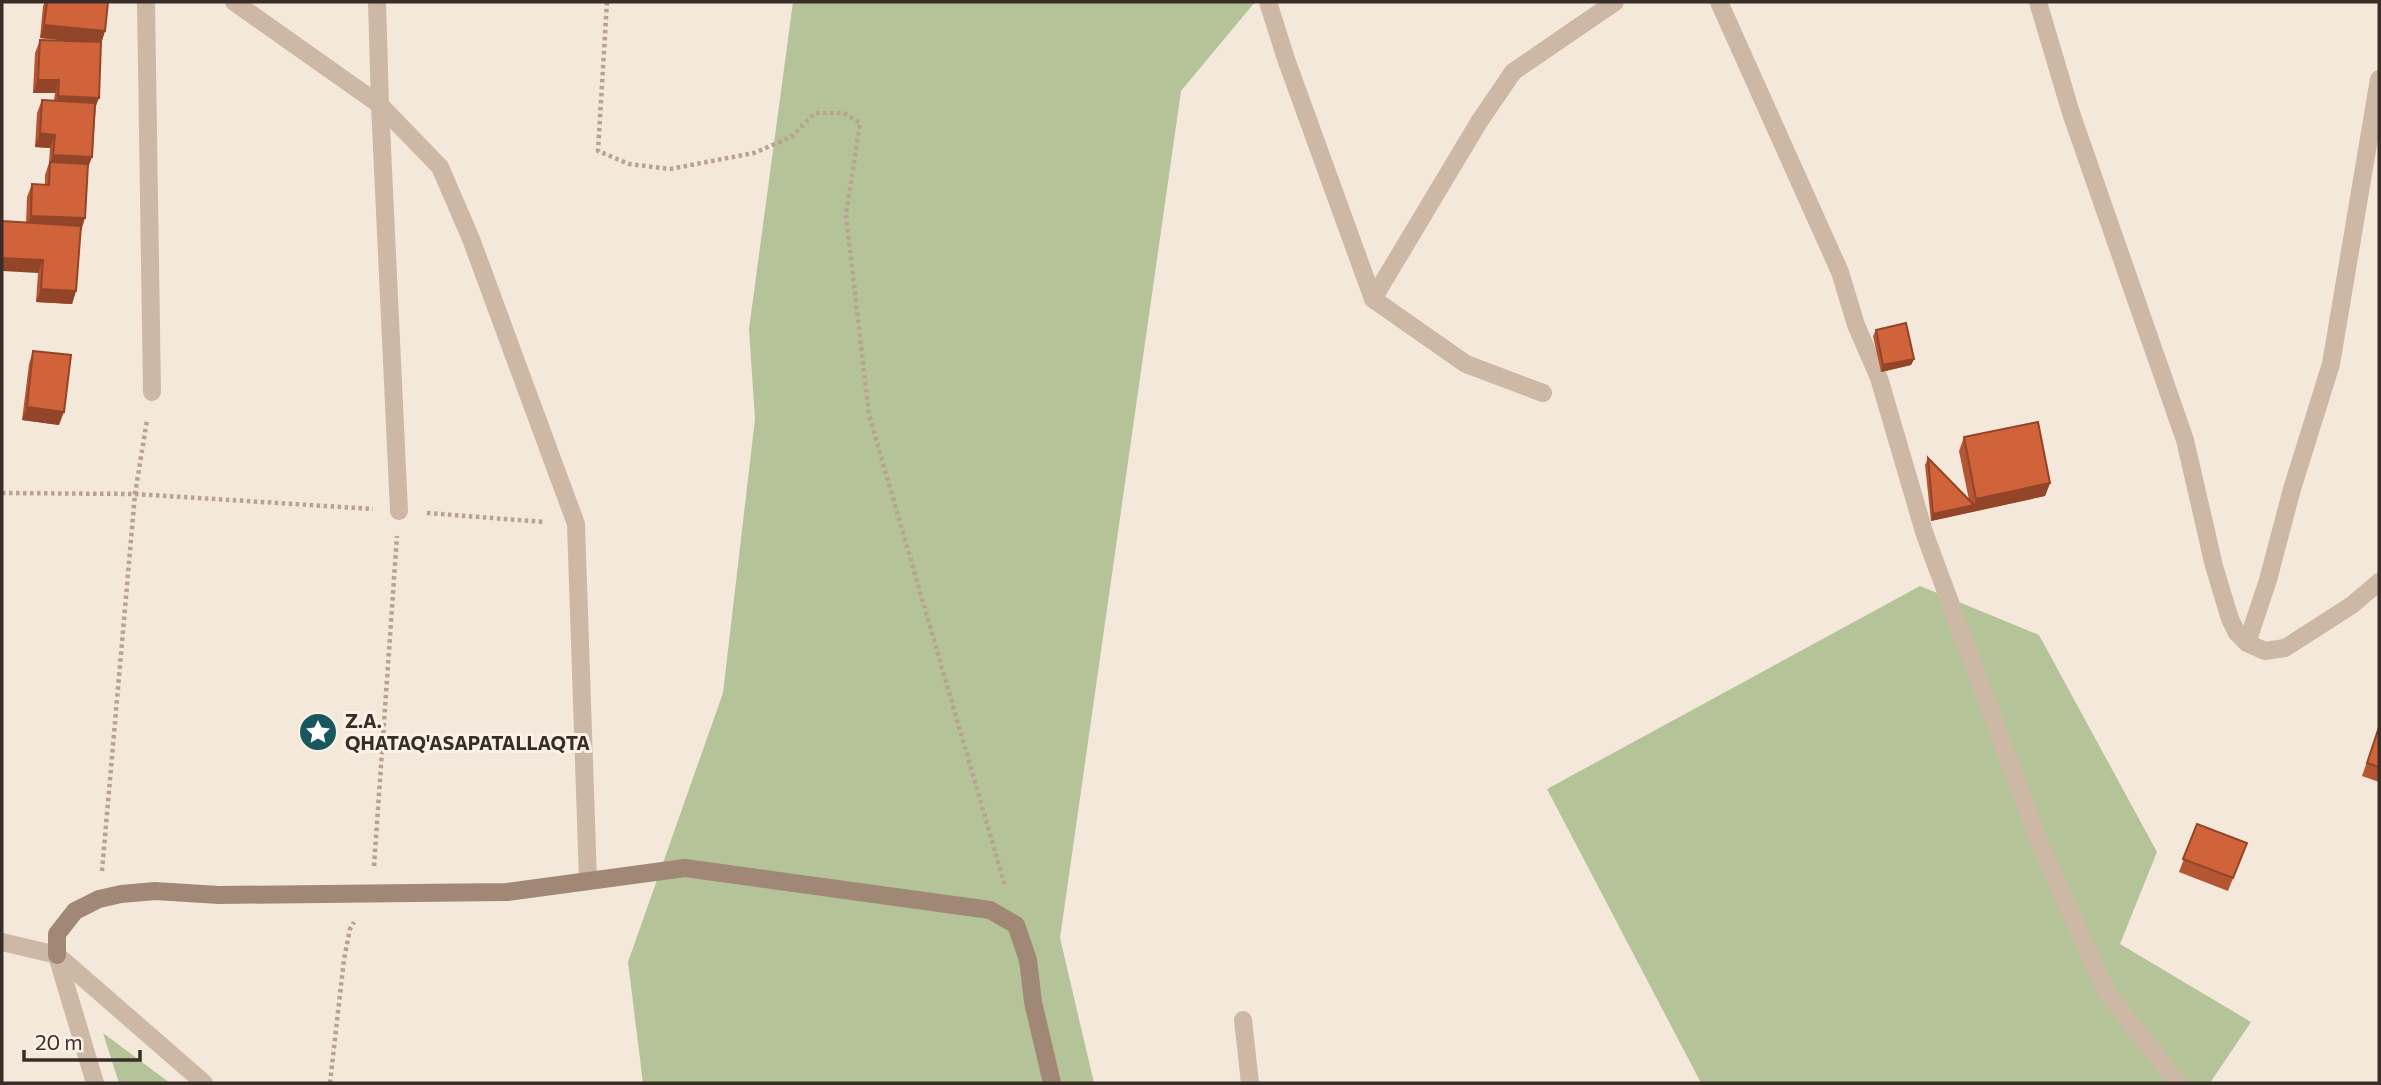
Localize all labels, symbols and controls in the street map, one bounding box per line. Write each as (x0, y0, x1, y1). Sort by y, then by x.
place label: Z.A. QHATAQ'ASAPATALLAQTA (345, 709, 590, 754)
place icon: Z.A. QHATAQ'ASAPATALLAQTA (297, 711, 339, 753)
scale bar (24, 1018, 140, 1062)
text: 20 m (35, 1029, 83, 1054)

